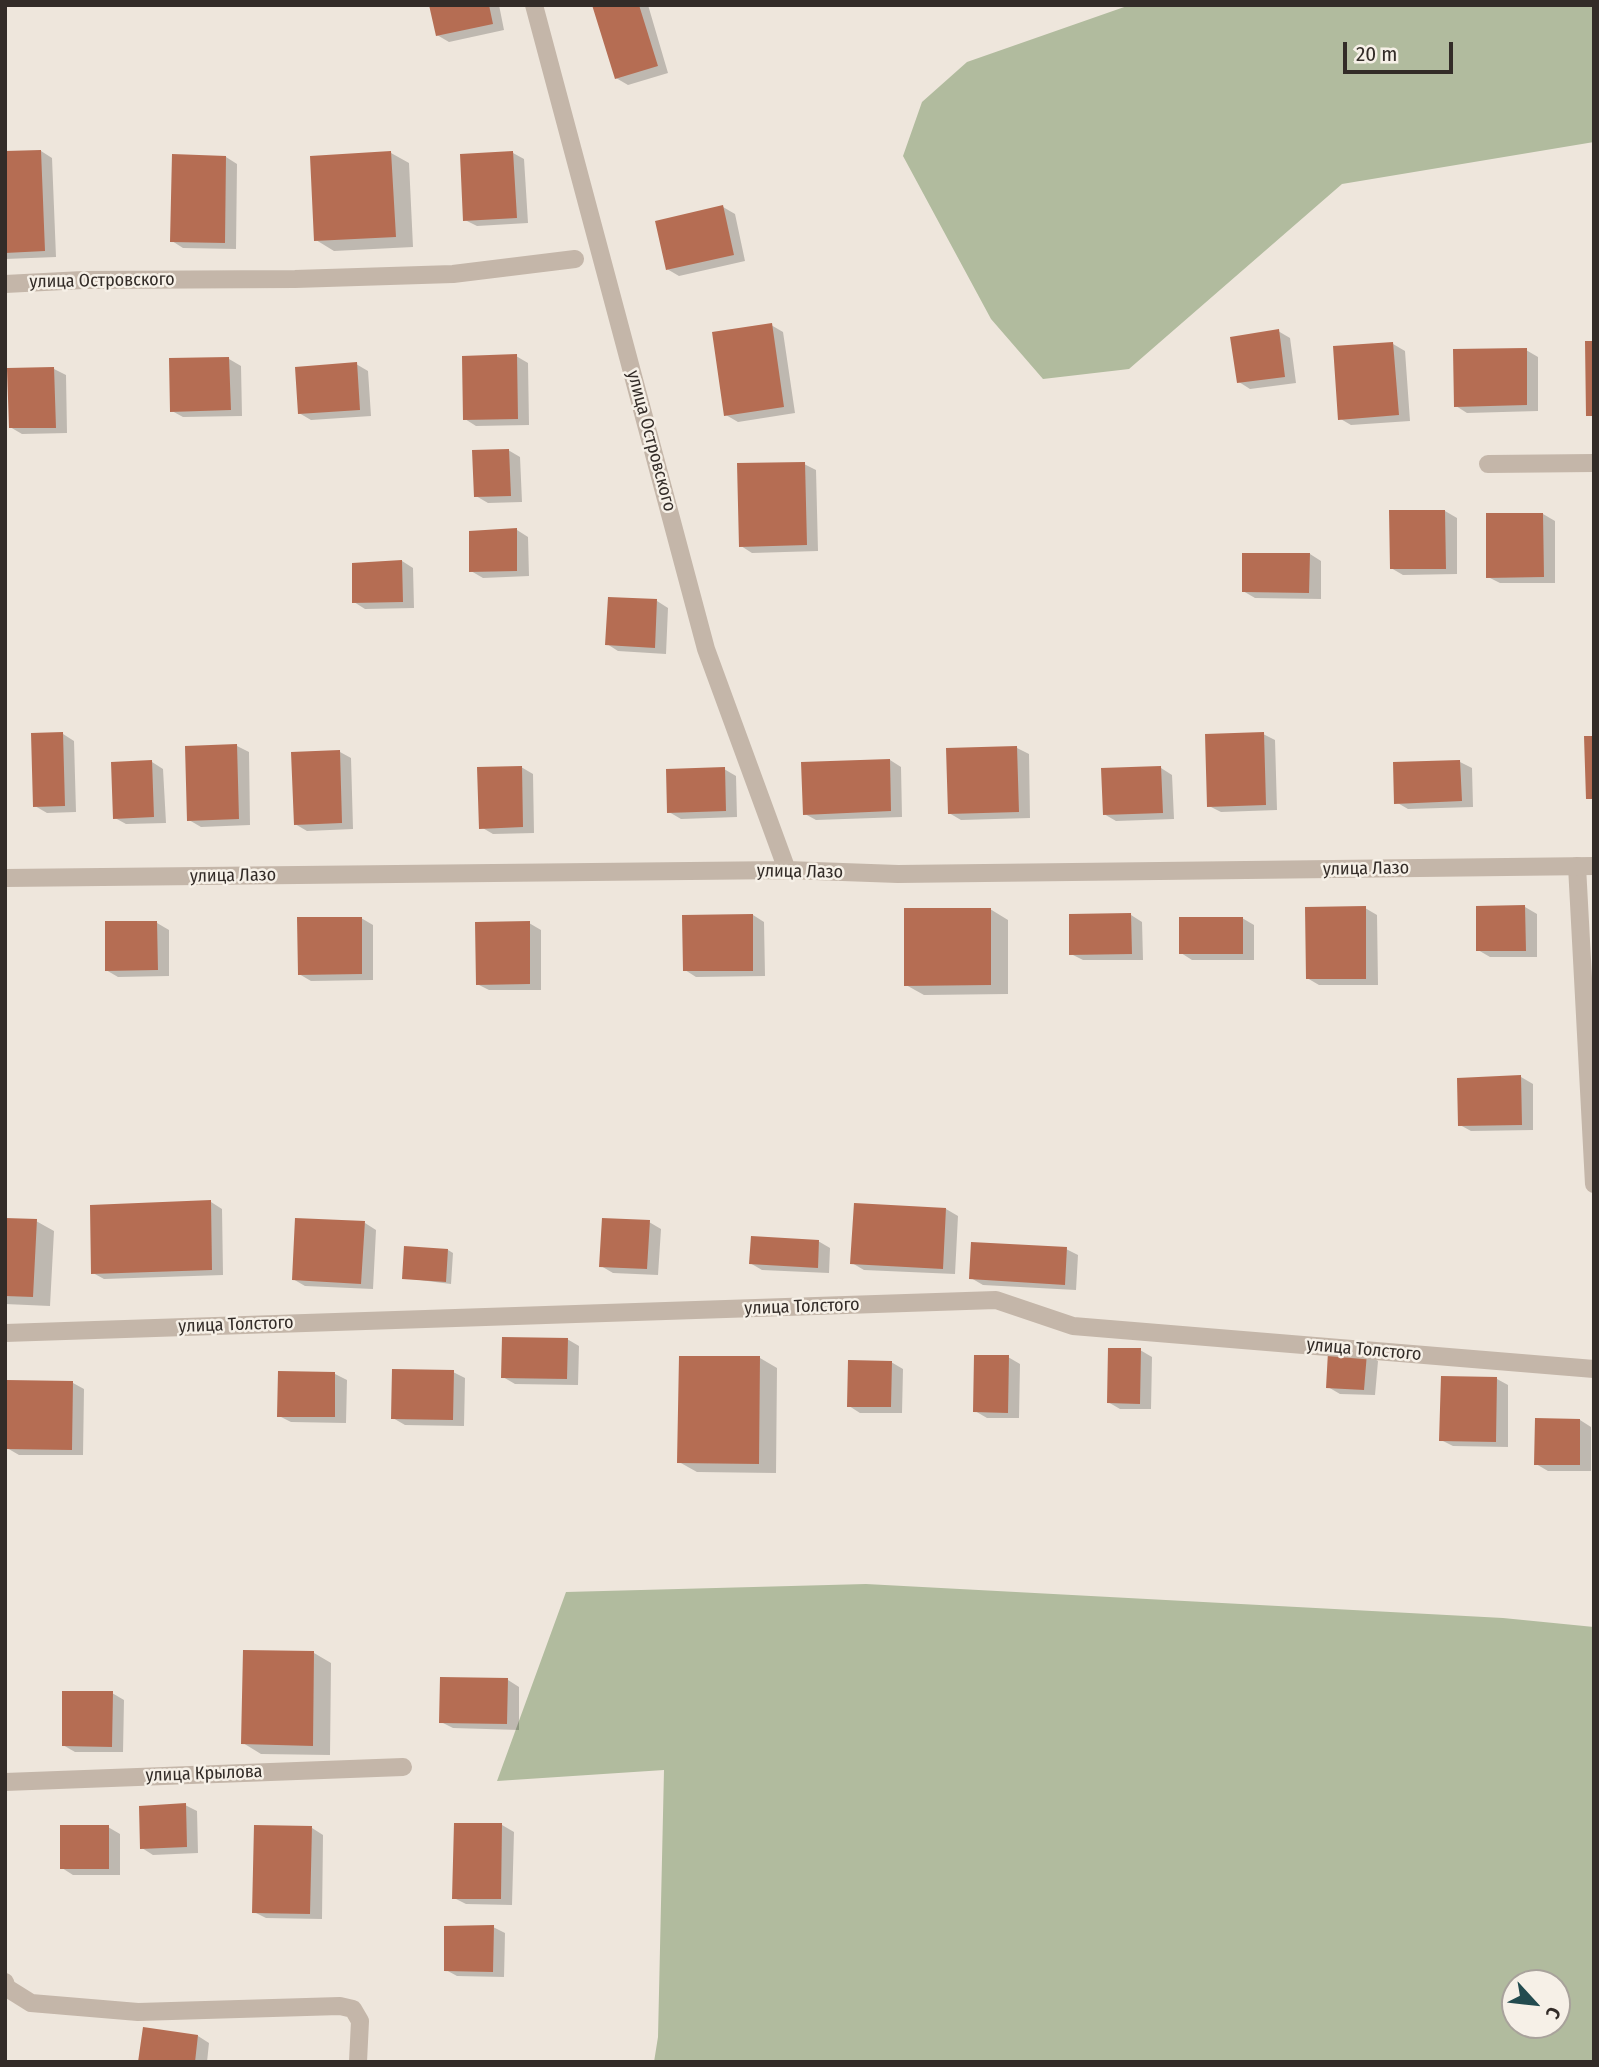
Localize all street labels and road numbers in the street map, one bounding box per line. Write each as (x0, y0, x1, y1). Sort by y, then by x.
street label: улица Островского (29, 269, 175, 293)
street label: улица Островского (622, 368, 680, 514)
street label: улица Лазо (1323, 857, 1409, 881)
street label: улица Лазо (757, 860, 843, 884)
street label: улица Лазо (190, 864, 276, 888)
street label: улица Толстого (744, 1294, 860, 1320)
street label: улица Толстого (178, 1312, 294, 1338)
street label: улица Толстого (1306, 1334, 1422, 1366)
street label: улица Крылова (145, 1761, 263, 1787)

